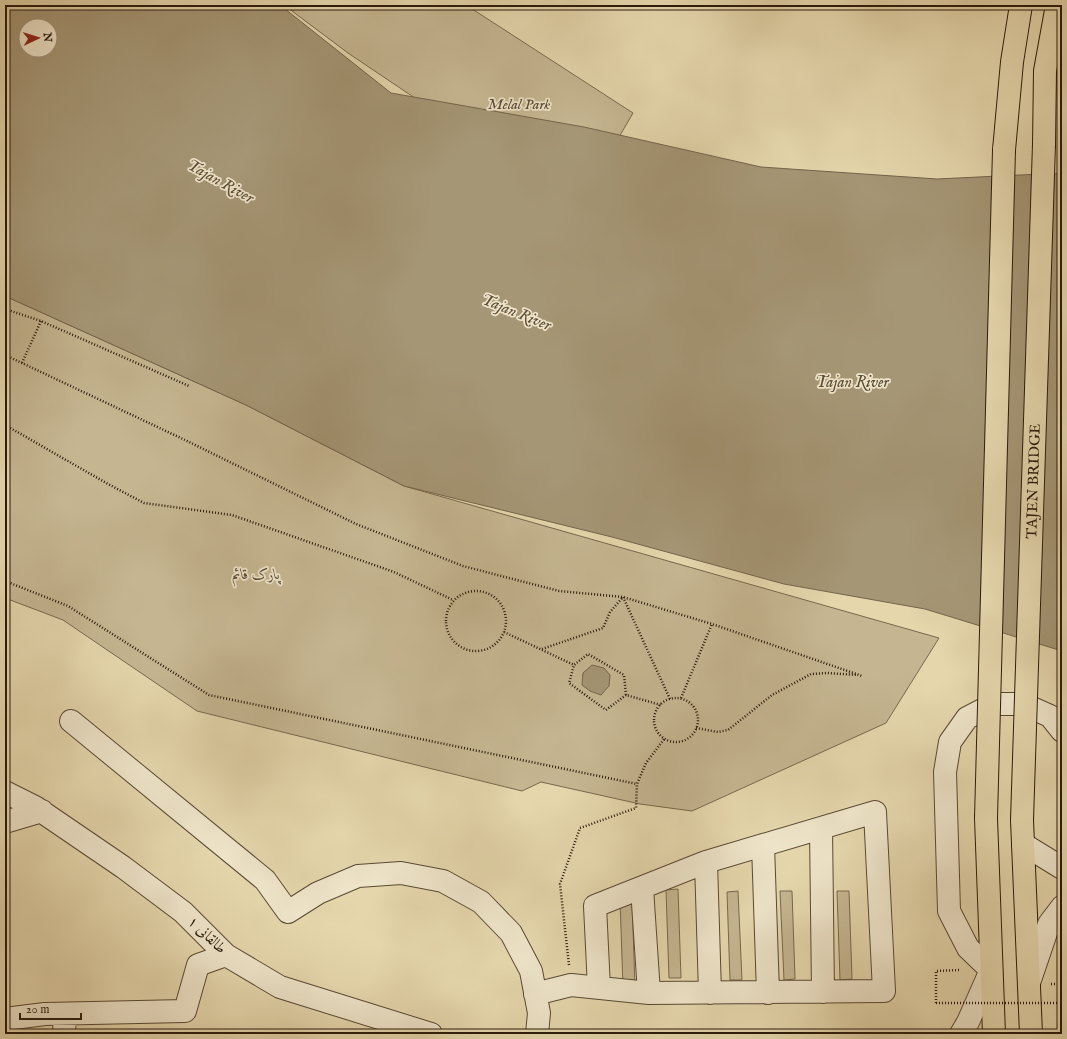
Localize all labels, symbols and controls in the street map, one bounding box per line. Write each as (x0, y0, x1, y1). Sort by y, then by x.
north arrow (18, 18, 58, 58)
text: N (40, 31, 54, 43)
park label: Melal Park (488, 95, 550, 114)
water label: Tajan River (183, 155, 258, 209)
water label: Tajan River (478, 290, 555, 337)
water label: Tajan River (815, 373, 890, 393)
street label: TAJEN BRIDGE (1022, 423, 1044, 539)
park label: پارک قائم (232, 565, 281, 587)
street label: طالقانی ۱ (184, 912, 230, 958)
scale bar (20, 995, 81, 1021)
text: 20 m (26, 1002, 49, 1017)

